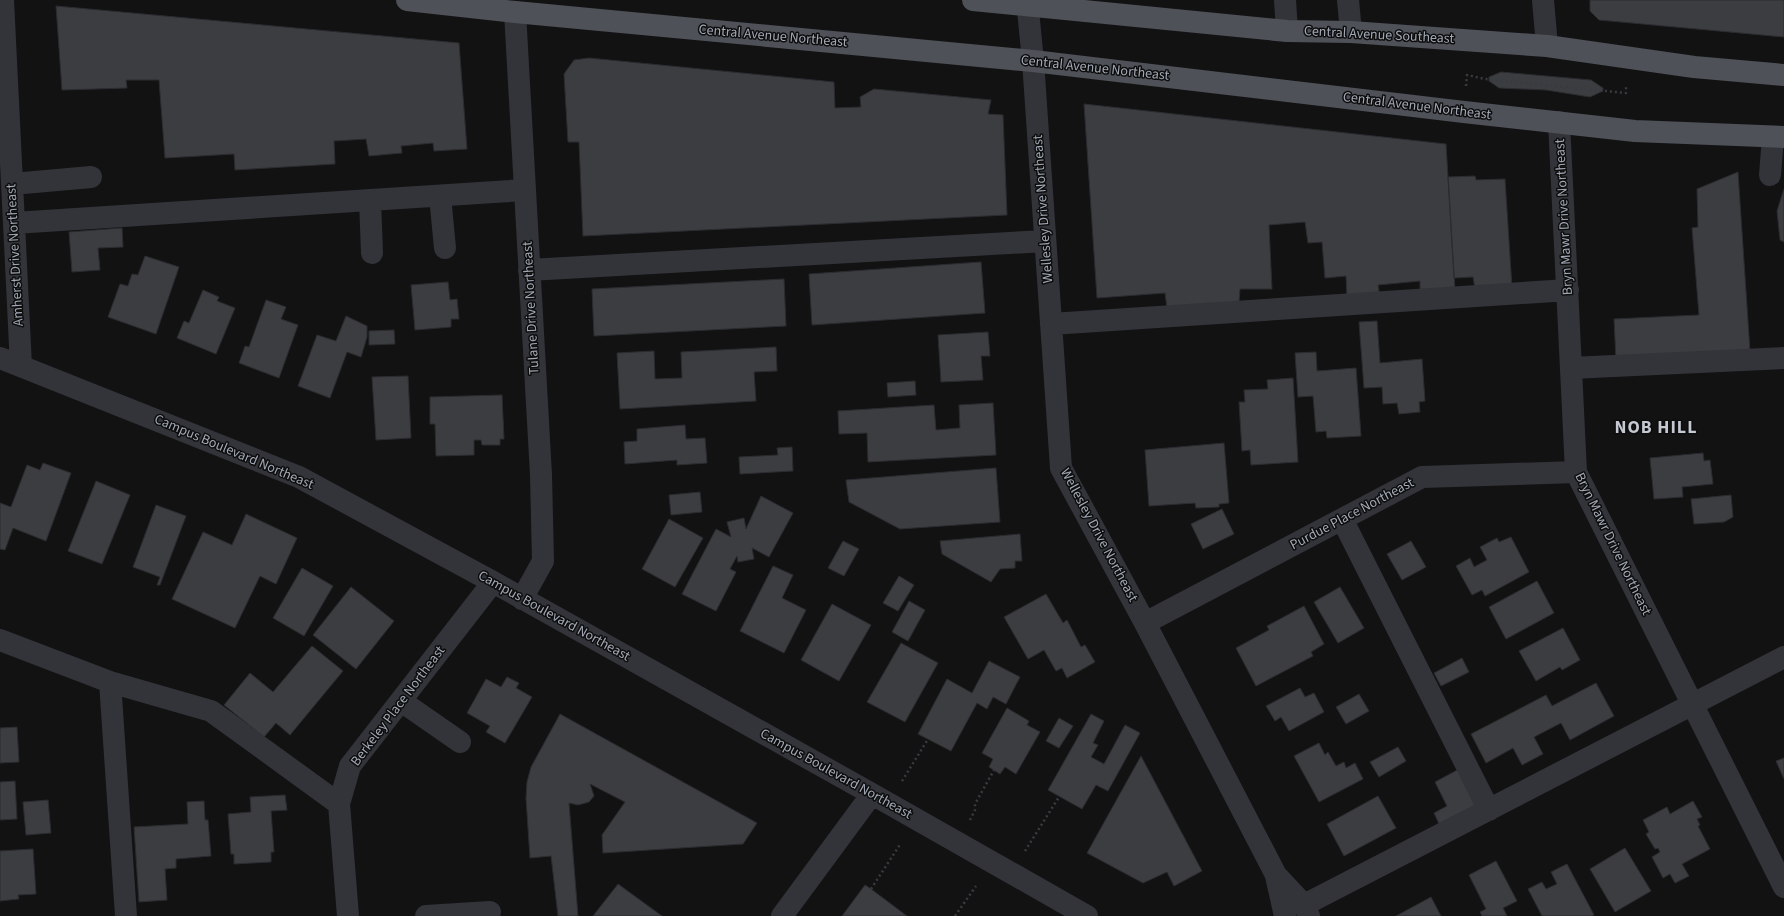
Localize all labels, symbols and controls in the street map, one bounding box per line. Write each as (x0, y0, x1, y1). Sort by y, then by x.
street label: Central Avenue Northeast (698, 20, 848, 52)
street label: Central Avenue Southeast (1303, 21, 1455, 49)
street label: Central Avenue Northeast (1020, 50, 1170, 86)
street label: Central Avenue Northeast (1342, 87, 1493, 125)
street label: Wellesley Drive Northeast (1028, 134, 1058, 284)
street label: Bryn Mawr Drive Northeast (1550, 138, 1578, 296)
street label: Amherst Drive Northeast (1, 183, 29, 327)
street label: Tulane Drive Northeast (518, 240, 544, 375)
street label: Campus Boulevard Northeast (151, 409, 317, 495)
district label: NOB HILL (1615, 415, 1697, 440)
street label: Wellesley Drive Northeast (1055, 465, 1143, 606)
street label: Bryn Mawr Drive Northeast (1570, 469, 1656, 619)
street label: Purdue Place Northeast (1286, 473, 1418, 555)
street label: Campus Boulevard Northeast (474, 566, 634, 666)
street label: Berkeley Place Northeast (346, 641, 450, 770)
street label: Campus Boulevard Northeast (756, 724, 916, 824)

